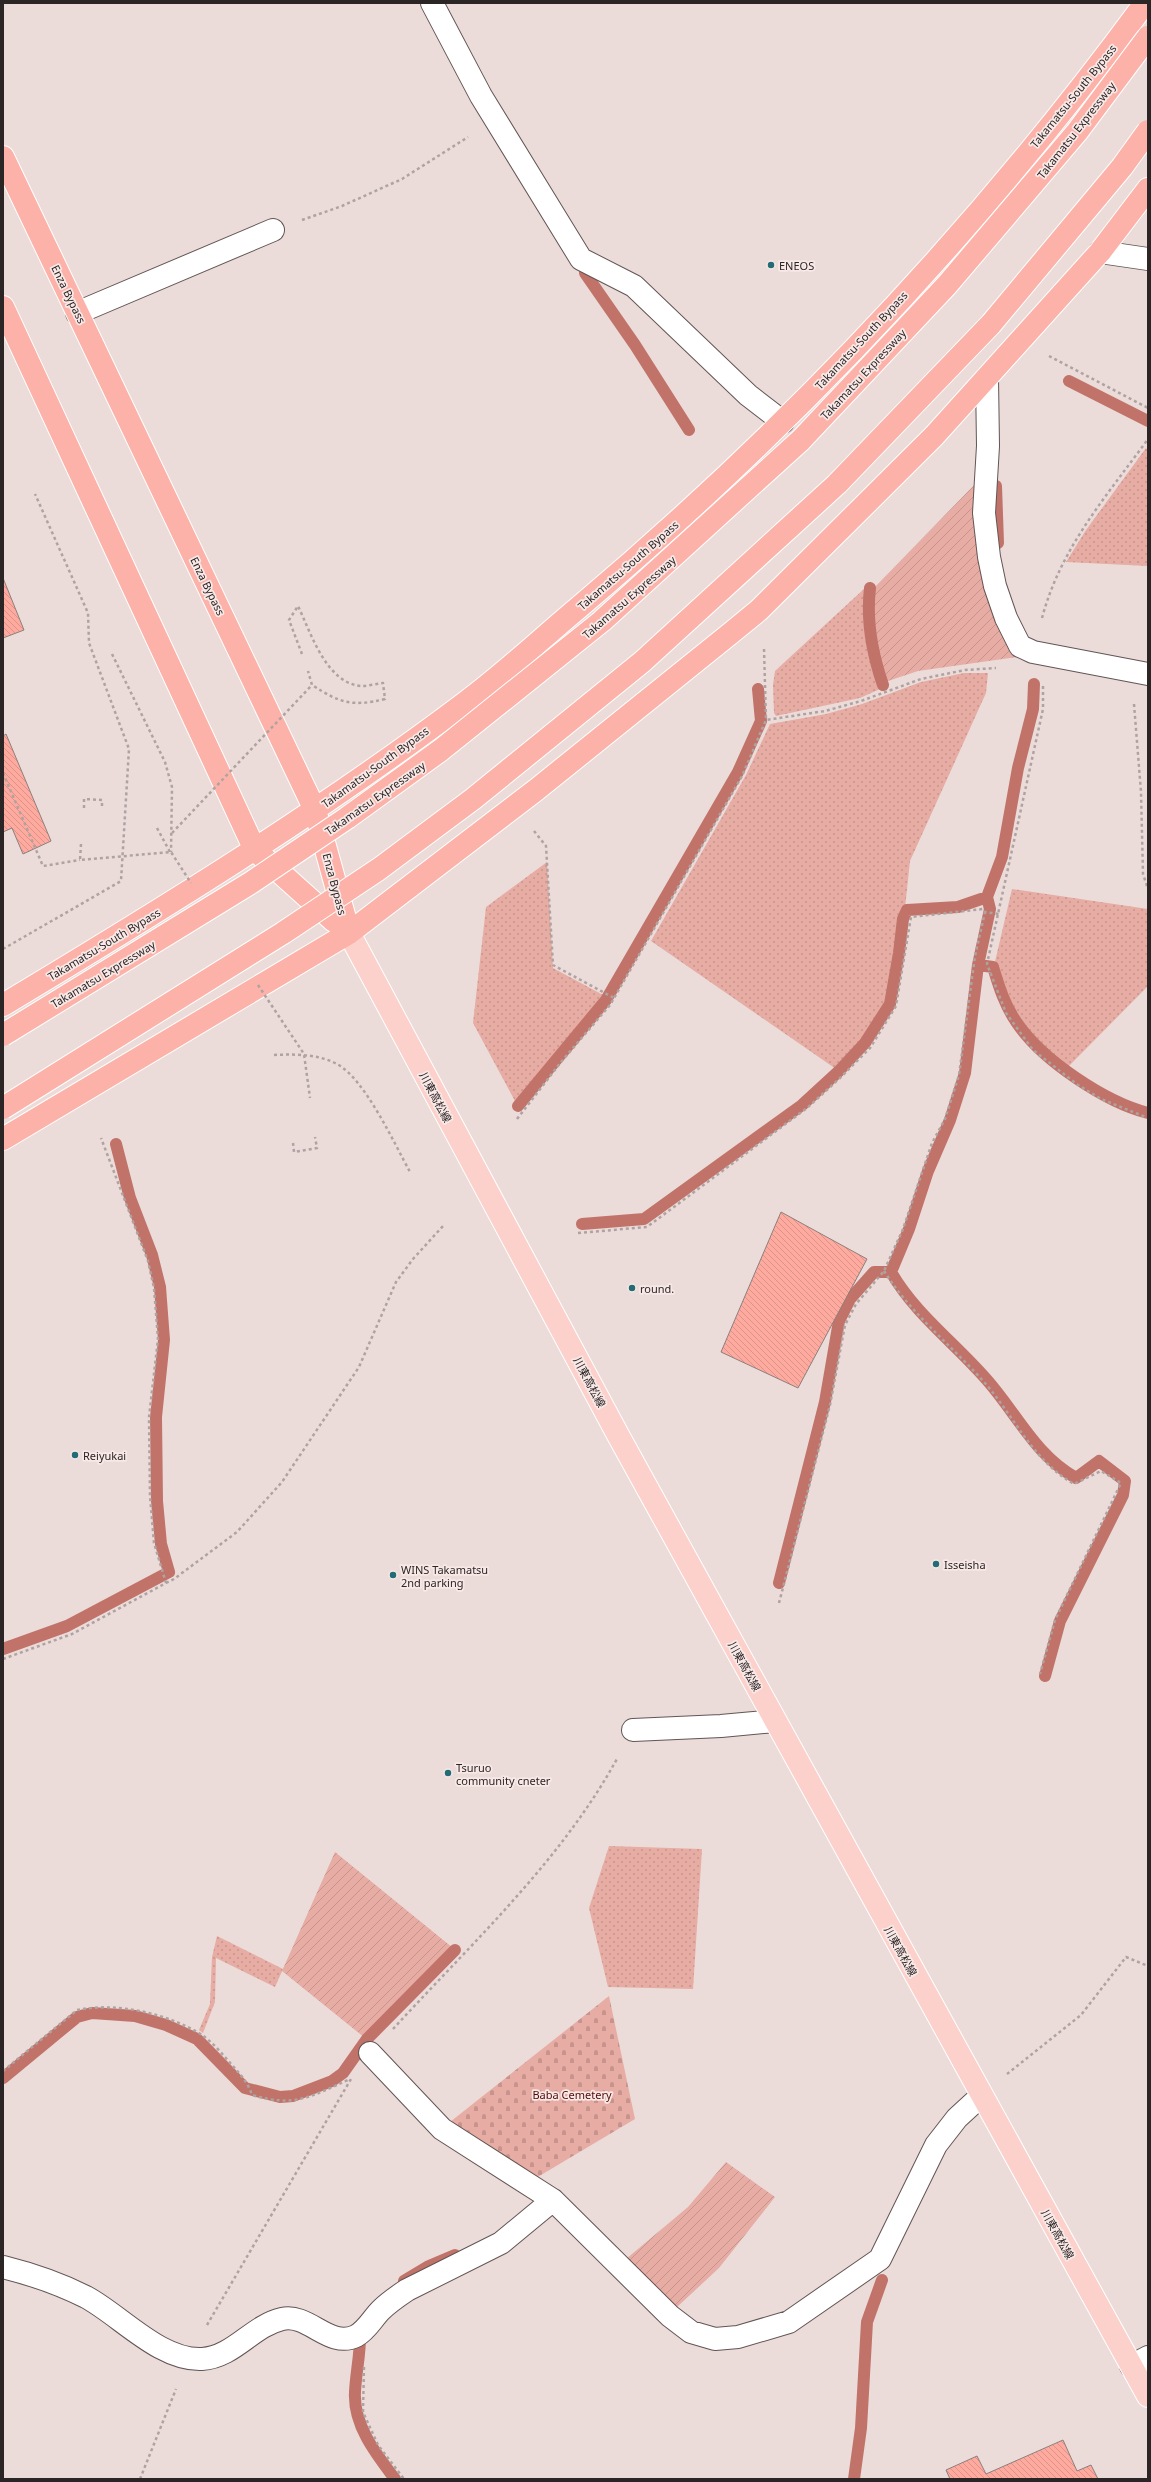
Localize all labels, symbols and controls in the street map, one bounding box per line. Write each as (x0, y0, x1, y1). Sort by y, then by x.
street label: Takamatsu-South Bypass (1027, 41, 1119, 151)
street label: Takamatsu Expressway (1033, 78, 1119, 182)
place label: ENEOS (779, 258, 814, 273)
marker: ENEOS (766, 260, 776, 270)
street label: Enza Bypass (48, 262, 90, 326)
street label: Takamatsu-South Bypass (812, 288, 910, 392)
street label: Takamatsu Expressway (817, 325, 909, 423)
street label: Takamatsu-South Bypass (574, 517, 682, 613)
street label: Takamatsu Expressway (579, 552, 679, 642)
street label: Enza Bypass (187, 554, 229, 618)
street label: Takamatsu-South Bypass (318, 723, 432, 811)
street label: Takamatsu Expressway (322, 758, 428, 838)
street label: Enza Bypass (320, 851, 350, 917)
street label: Takamatsu-South Bypass (45, 904, 163, 984)
street label: Takamatsu Expressway (48, 937, 158, 1011)
street label: 川東高松線 (416, 1069, 456, 1125)
place label: round. (640, 1281, 674, 1296)
marker: round. (627, 1283, 637, 1293)
street label: 川東高松線 (570, 1354, 610, 1410)
place label: Reiyukai (83, 1448, 126, 1463)
marker: Reiyukai (70, 1450, 80, 1460)
place label: Isseisha (944, 1557, 986, 1572)
marker: Isseisha (931, 1559, 941, 1569)
place label: WINS Takamatsu 2nd parking (401, 1562, 488, 1590)
marker: WINS Takamatsu 2nd parking (388, 1570, 398, 1580)
street label: 川東高松線 (725, 1638, 765, 1694)
place label: Tsuruo community cneter (456, 1760, 551, 1788)
marker: Tsuruo community cneter (443, 1768, 453, 1778)
street label: 川東高松線 (881, 1923, 921, 1979)
park label: Baba Cemetery (532, 2087, 612, 2102)
street label: 川東高松線 (1038, 2206, 1078, 2262)

